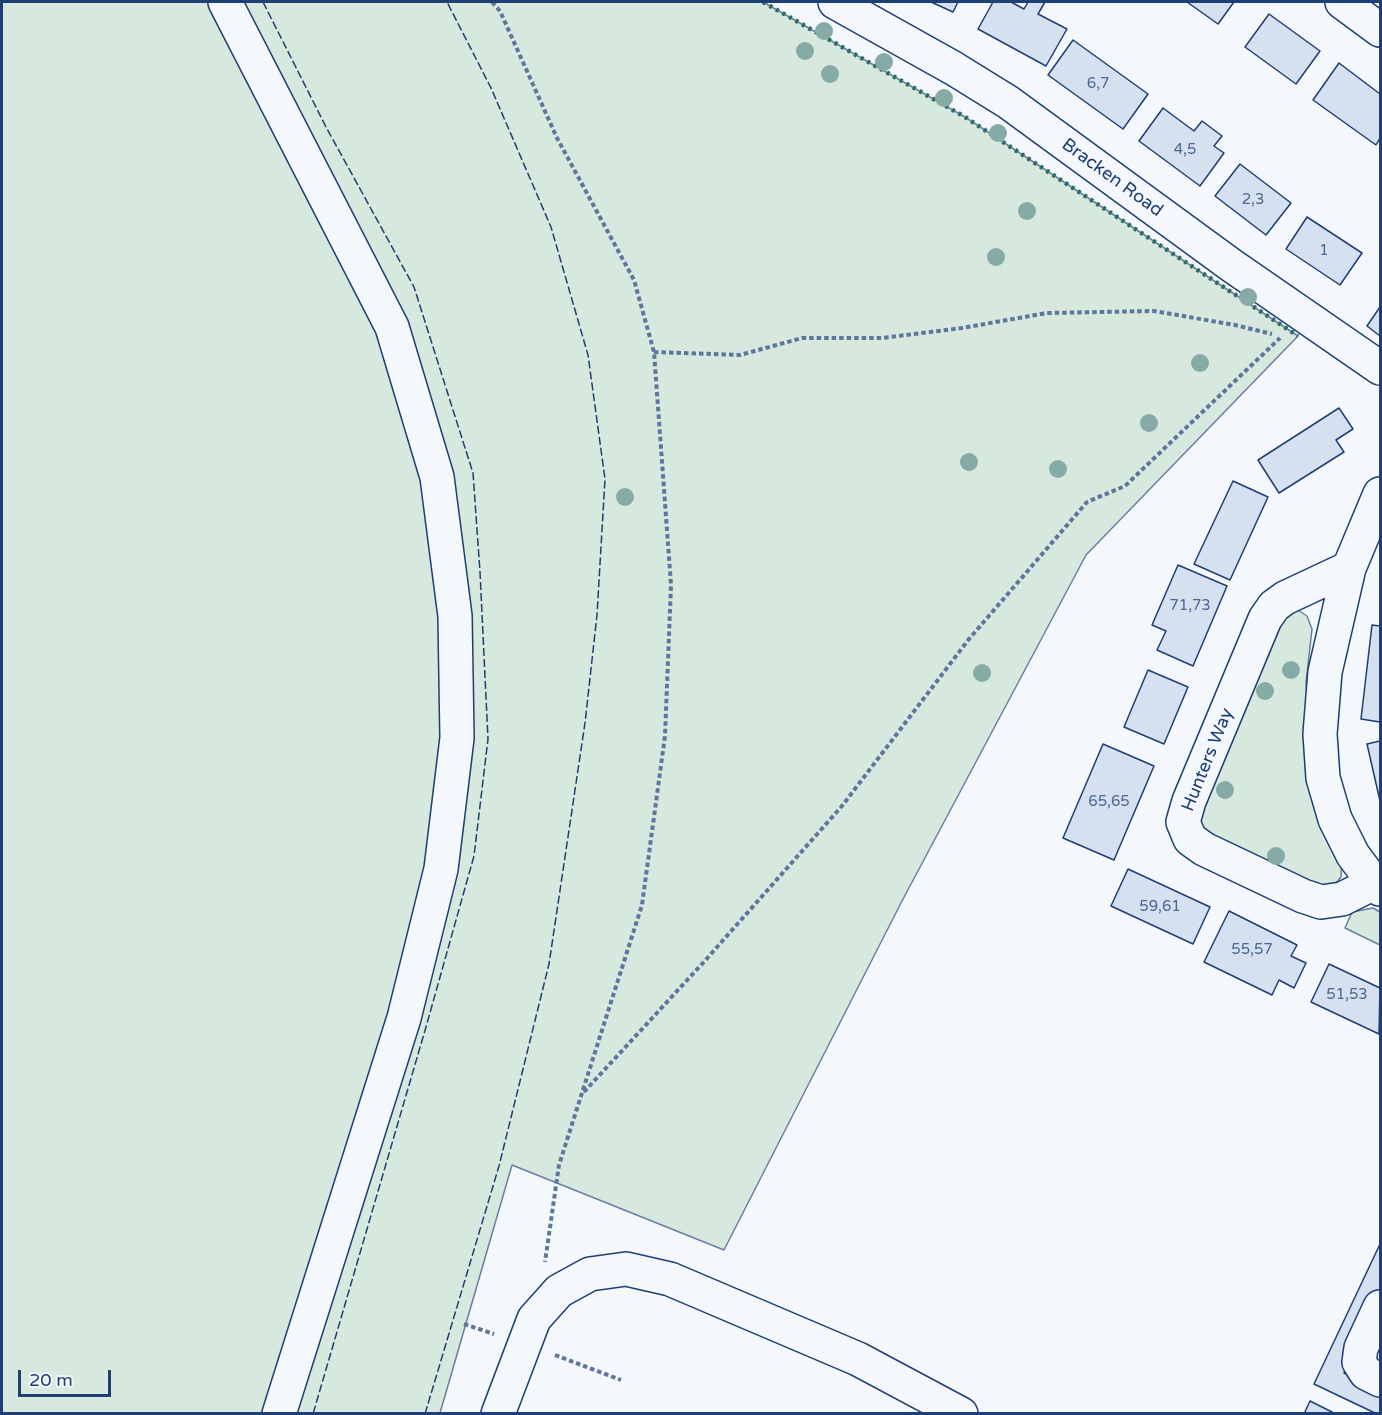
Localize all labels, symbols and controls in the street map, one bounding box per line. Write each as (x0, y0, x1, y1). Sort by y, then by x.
house number: 6,7 (1087, 75, 1109, 93)
street label: Bracken Road (1057, 134, 1167, 222)
house number: 4,5 (1174, 141, 1196, 159)
house number: 2,3 (1242, 191, 1264, 209)
house number: 1 (1319, 242, 1329, 260)
house number: 71,73 (1169, 597, 1211, 615)
street label: Hunters Way (1178, 705, 1238, 815)
house number: 65,65 (1088, 793, 1130, 811)
house number: 59,61 (1139, 898, 1181, 916)
house number: 55,57 (1231, 941, 1273, 959)
house number: 51,53 (1326, 986, 1368, 1004)
scale bar (21, 1358, 114, 1396)
text: 20 m (29, 1369, 73, 1391)

